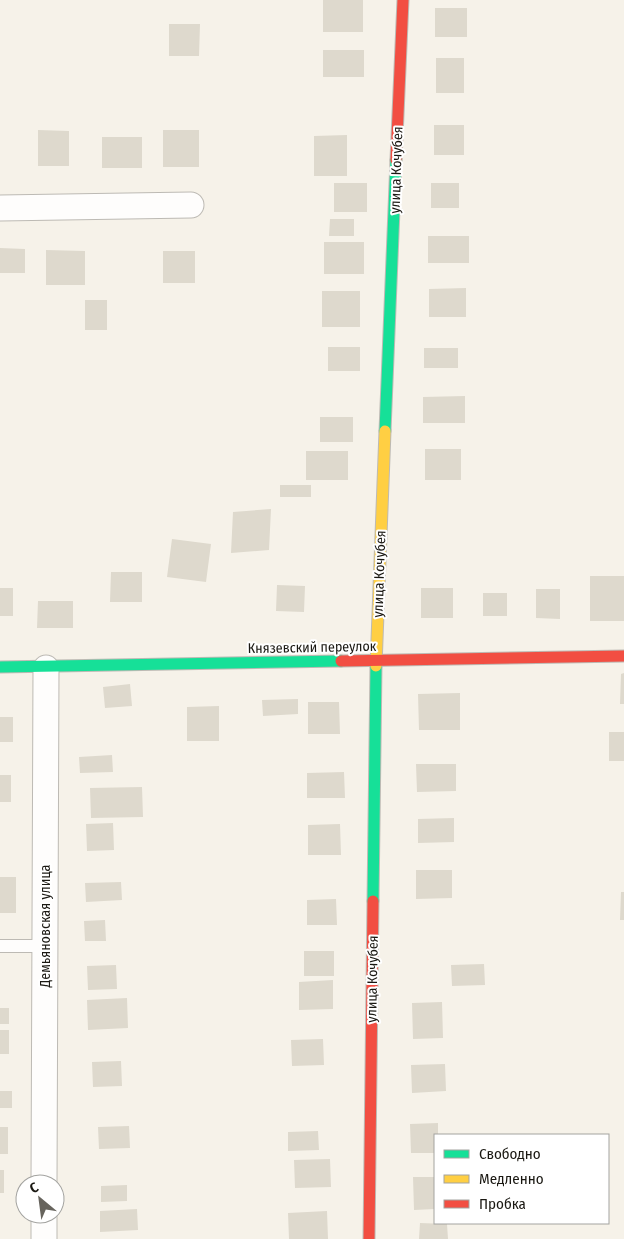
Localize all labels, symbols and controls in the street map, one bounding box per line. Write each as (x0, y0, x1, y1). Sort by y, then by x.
street label: улица Кочубея (386, 126, 407, 214)
street label: улица Кочубея (369, 530, 390, 618)
street label: Князевский переулок (248, 638, 377, 657)
street label: Демьяновская улица (37, 864, 54, 988)
street label: улица Кочубея (363, 935, 382, 1023)
legend (434, 1134, 609, 1224)
text: Свободно (479, 1145, 541, 1163)
text: Медленно (479, 1170, 544, 1188)
north arrow (15, 1174, 65, 1224)
text: С (27, 1179, 42, 1197)
text: Пробка (479, 1195, 526, 1213)

